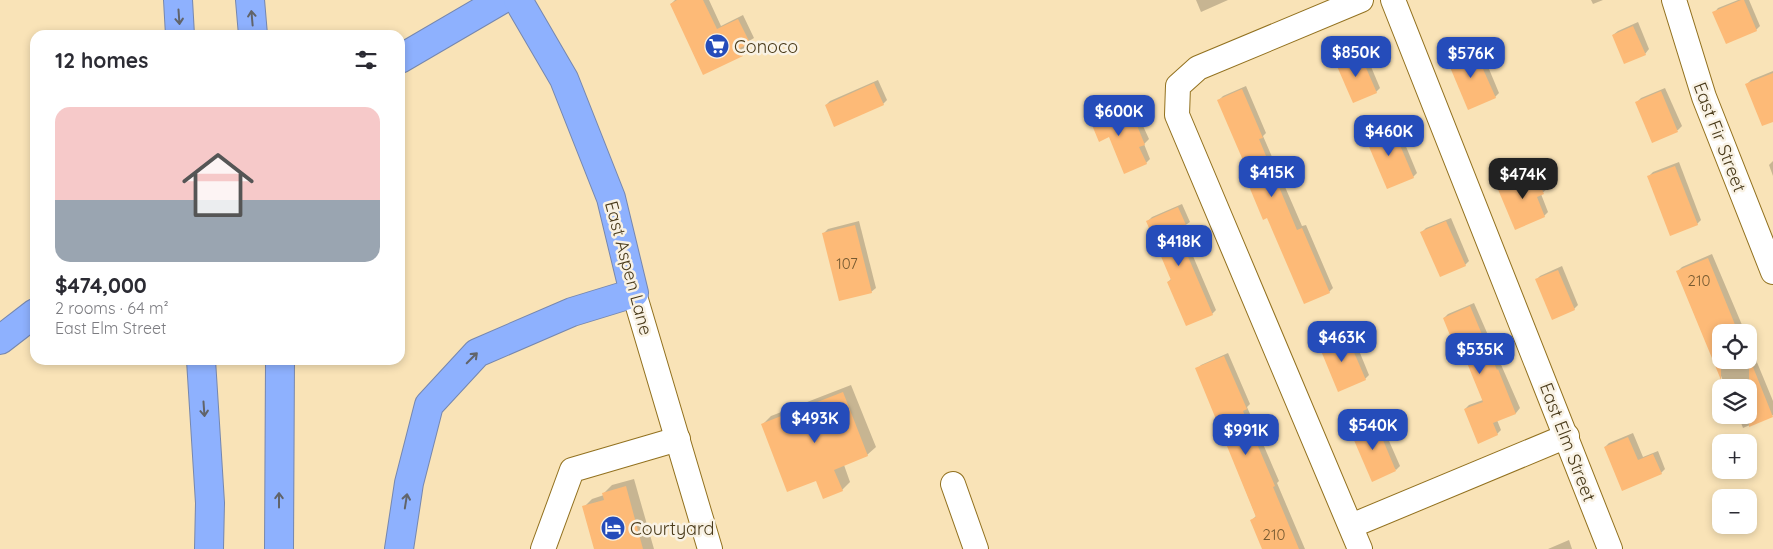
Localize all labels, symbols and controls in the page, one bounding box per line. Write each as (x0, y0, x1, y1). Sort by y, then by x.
one-way arrow (175, 9, 184, 25)
one-way arrow (247, 10, 257, 26)
supermarket icon: Conoco (704, 33, 730, 59)
place label: Conoco (734, 35, 798, 58)
pin: $850K (1321, 36, 1391, 78)
pin: $576K (1436, 36, 1506, 79)
text: $850K (1332, 42, 1380, 62)
text: $576K (1448, 43, 1494, 63)
icon: filters (352, 46, 380, 74)
text: 12 homes (55, 47, 148, 73)
street label: East Fir Street (1689, 79, 1751, 195)
pin: $600K (1084, 94, 1154, 137)
text: $600K (1095, 101, 1143, 121)
pin: $460K (1354, 114, 1424, 157)
text: $460K (1365, 121, 1413, 141)
icon: home (173, 140, 263, 230)
pin: $415K (1237, 156, 1307, 198)
pin: $474K (1488, 158, 1558, 200)
text: $415K (1250, 162, 1294, 182)
text: $474K (1500, 164, 1546, 184)
street label: East Aspen Lane (600, 198, 658, 338)
pin: $418K (1144, 224, 1214, 267)
text: $418K (1157, 231, 1201, 251)
house number: 107 (836, 254, 858, 273)
house number: 210 (1688, 271, 1710, 290)
text: $474,000 (55, 272, 147, 298)
text: 2 rooms · 64 m² (55, 298, 169, 318)
text: East Elm Street (55, 318, 167, 338)
pin: $463K (1307, 320, 1377, 363)
map controls (1712, 324, 1757, 534)
button: locate (1712, 324, 1757, 369)
text: $463K (1319, 327, 1365, 347)
pin: $535K (1445, 332, 1515, 375)
text: $535K (1456, 339, 1504, 359)
one-way arrow (466, 352, 478, 364)
street label: East Elm Street (1535, 379, 1601, 505)
button: layers (1712, 379, 1757, 424)
one-way arrow (199, 400, 209, 416)
pin: $493K (780, 402, 850, 444)
text: $493K (792, 408, 838, 428)
pin: $540K (1338, 408, 1408, 451)
pin: $991K (1211, 414, 1281, 456)
text: $540K (1349, 415, 1397, 435)
text: $991K (1224, 420, 1268, 440)
button: + (1712, 434, 1757, 479)
button: − (1712, 489, 1757, 534)
one-way arrow (274, 493, 284, 509)
one-way arrow (402, 493, 412, 509)
hotel icon: Courtyard (600, 515, 626, 541)
place label: Courtyard (630, 517, 714, 540)
house number: 210 (1263, 525, 1285, 544)

